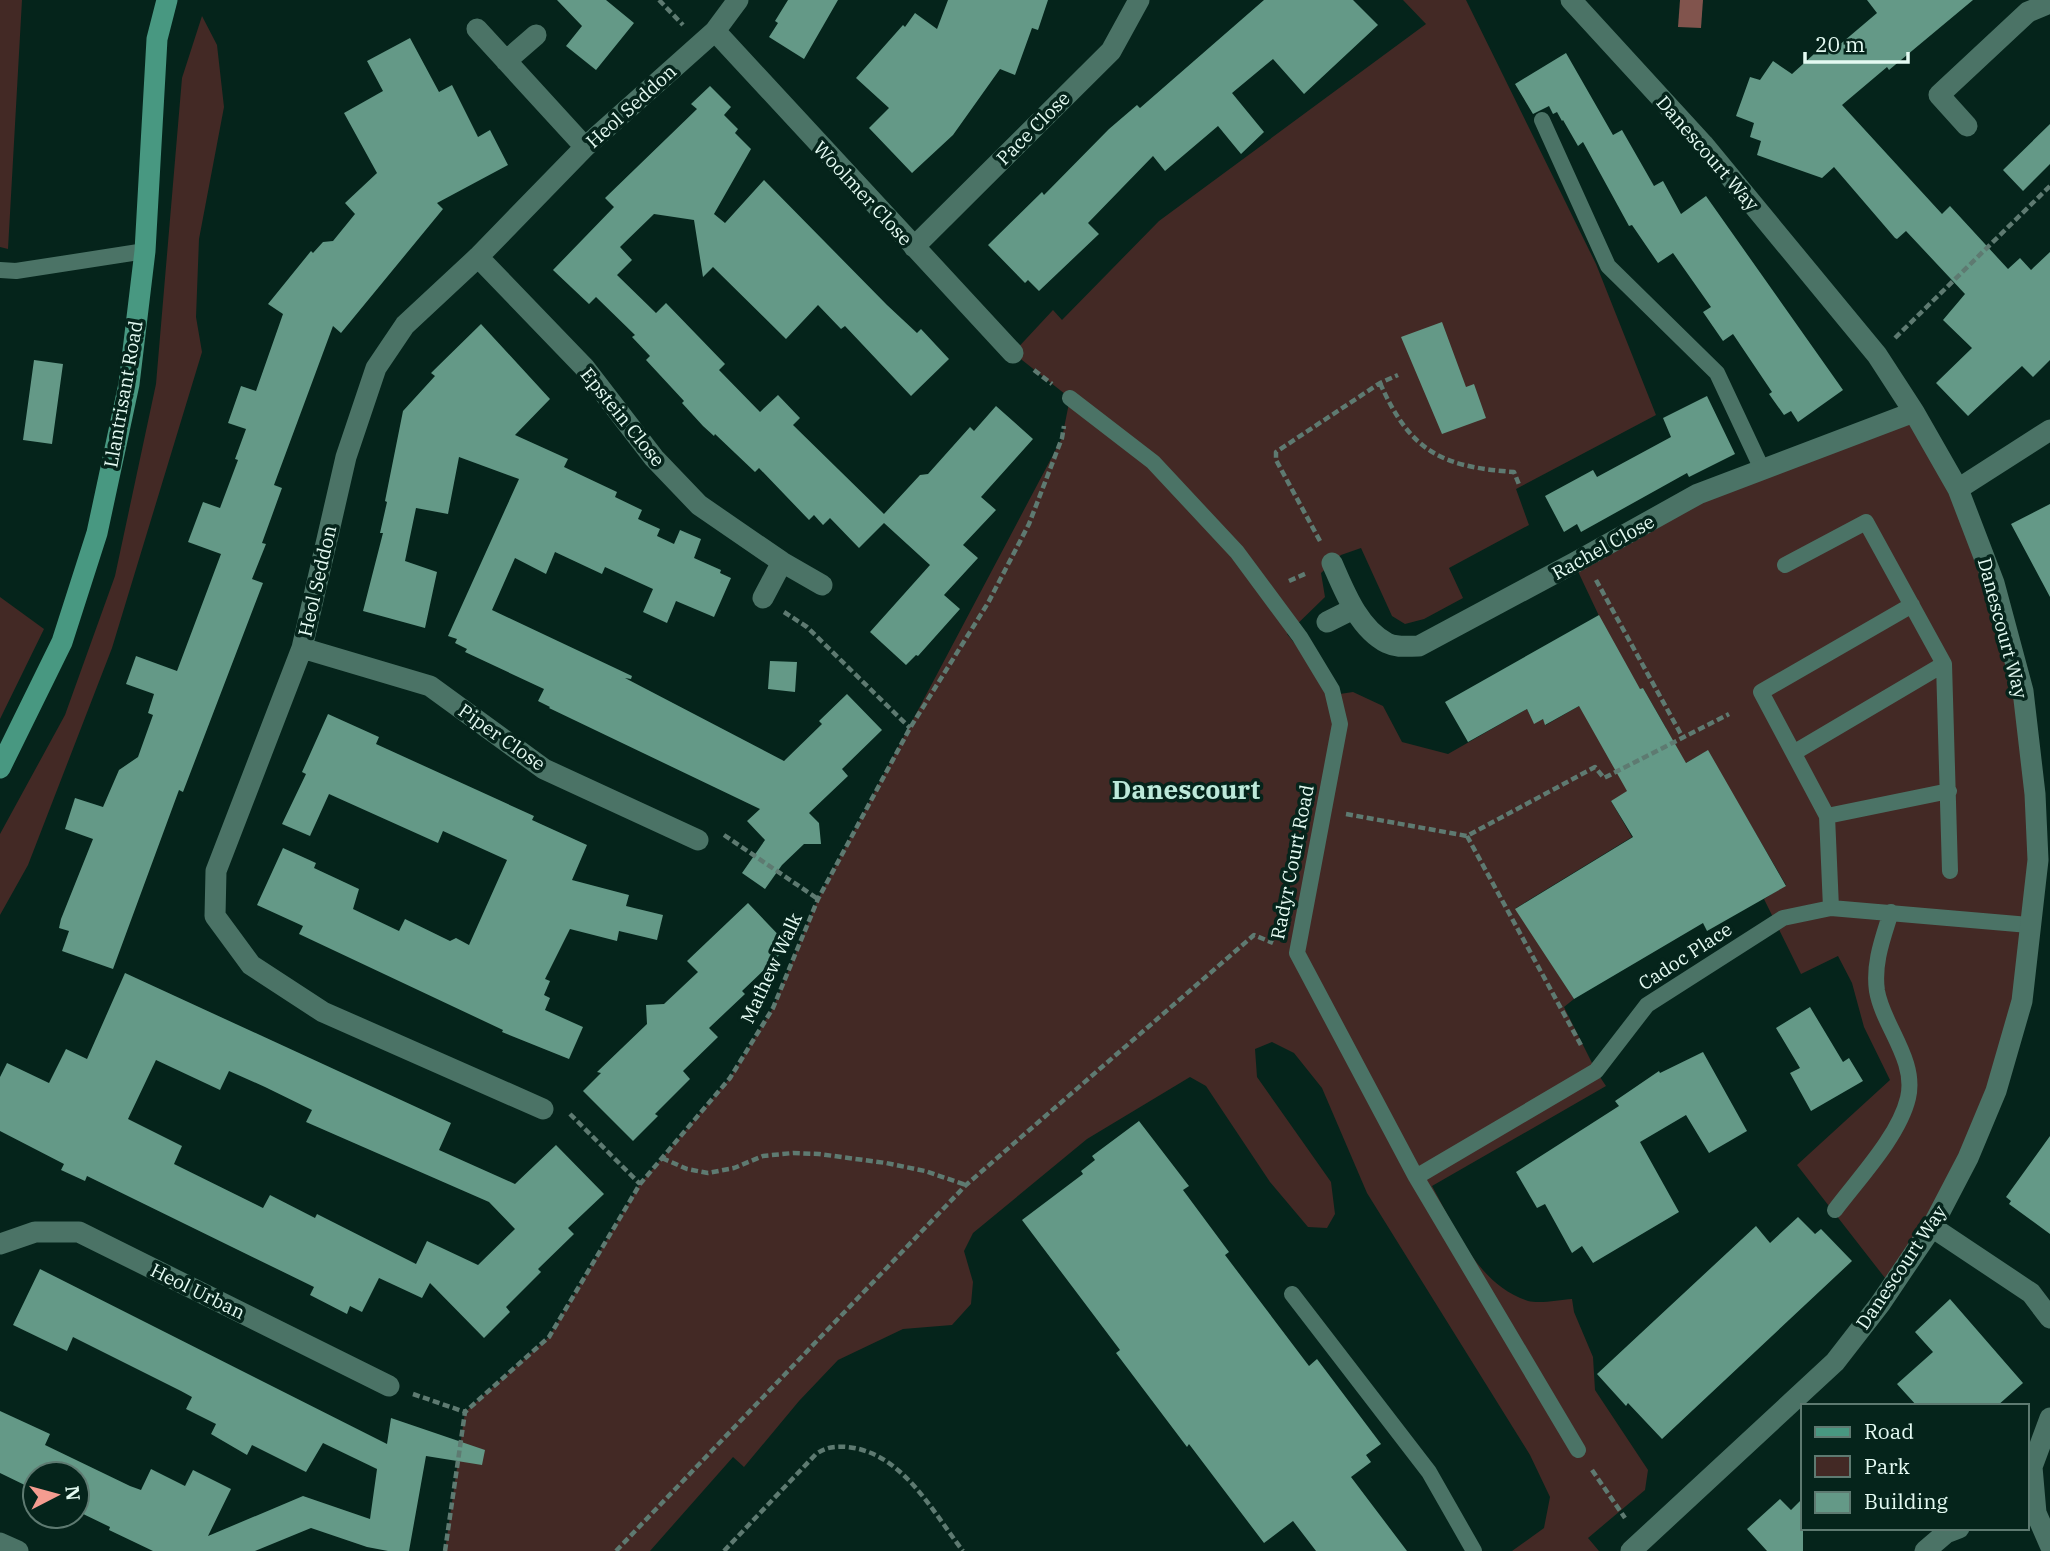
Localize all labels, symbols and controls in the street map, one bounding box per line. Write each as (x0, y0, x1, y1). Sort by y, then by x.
scale bar (1805, 21, 1908, 65)
text: 20 m (1815, 30, 1865, 58)
street label: Heol Seddon (581, 59, 681, 153)
street label: Pace Close (991, 86, 1075, 170)
street label: Danescourt Way (1651, 90, 1765, 216)
street label: Woolmer Close (808, 136, 918, 250)
street label: Llantrisant Road (98, 319, 148, 469)
street label: Epstein Close (576, 363, 670, 471)
street label: Rachel Close (1548, 509, 1658, 585)
street label: Heol Seddon (293, 523, 341, 639)
street label: Danescourt Way (1973, 555, 2034, 702)
street label: Piper Close (454, 698, 550, 776)
district label: Danescourt (1112, 772, 1260, 806)
street label: Radyr Court Road (1265, 782, 1319, 942)
street label: Mathew Walk (735, 909, 807, 1027)
street label: Cadoc Place (1634, 917, 1736, 995)
street label: Danescourt Way (1851, 1200, 1952, 1334)
street label: Heol Urban (147, 1258, 249, 1324)
legend (1801, 1404, 2029, 1530)
text: Road (1864, 1417, 1914, 1445)
text: Park (1864, 1452, 1911, 1480)
north arrow (21, 1460, 91, 1530)
text: N (60, 1484, 86, 1502)
text: Building (1864, 1487, 1949, 1515)

